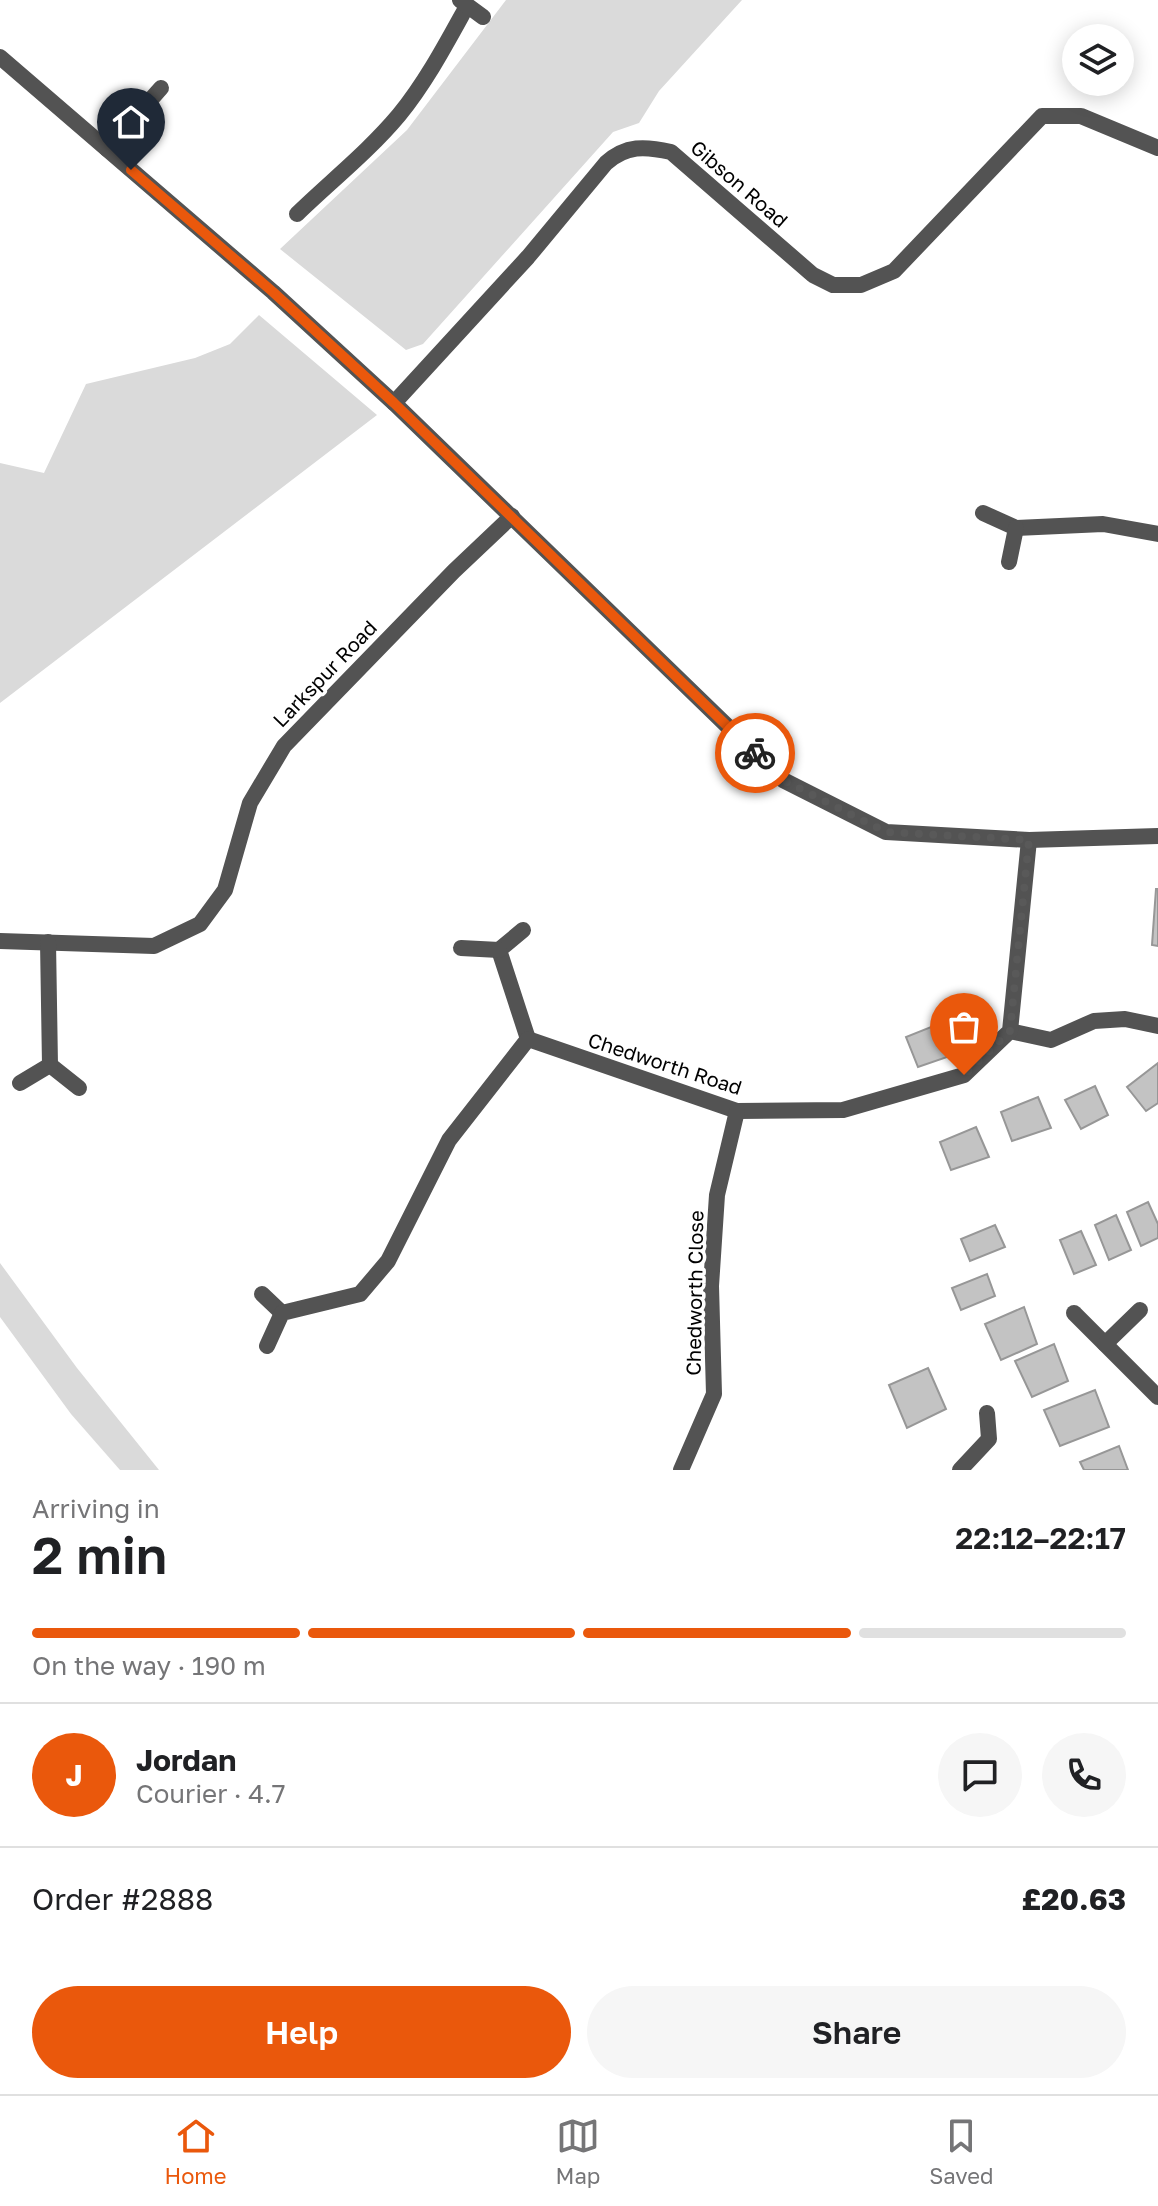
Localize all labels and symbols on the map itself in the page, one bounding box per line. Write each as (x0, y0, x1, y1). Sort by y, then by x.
pin (97, 88, 165, 170)
street label: Gibson Road (686, 135, 793, 232)
street label: Larkspur Road (267, 615, 381, 732)
courier (715, 713, 795, 793)
pin (930, 993, 998, 1075)
street label: Chedworth Road (585, 1027, 745, 1099)
street label: Chedworth Close (681, 1210, 707, 1376)

